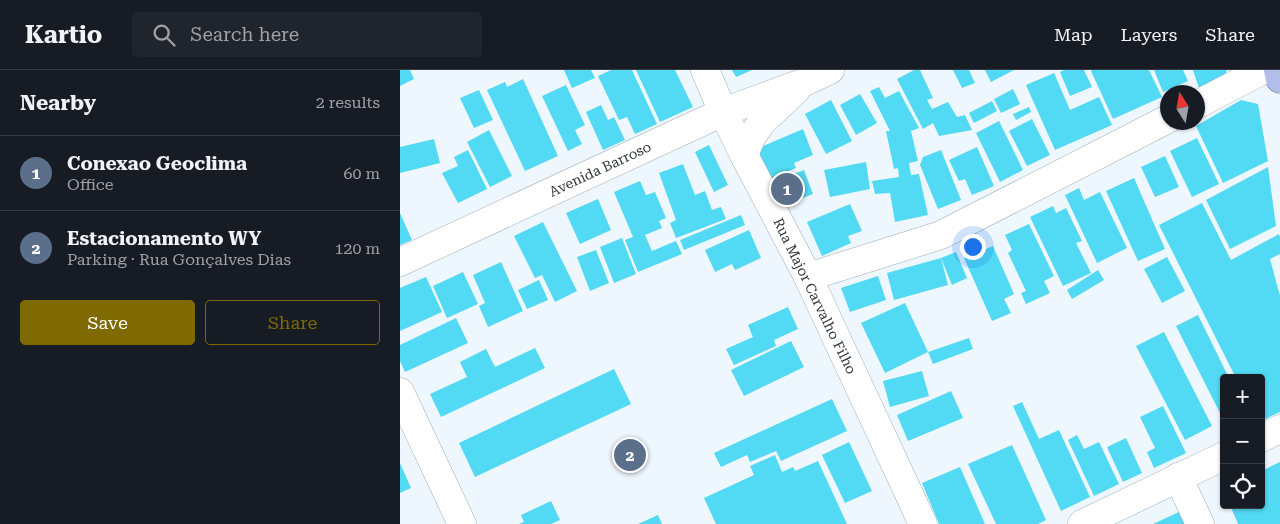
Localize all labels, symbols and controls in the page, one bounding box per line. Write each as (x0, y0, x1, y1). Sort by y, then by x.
search box (132, 12, 482, 57)
text: Kartio (25, 21, 102, 49)
icon: search (150, 21, 178, 49)
text: Search here (190, 23, 299, 46)
text: Map (1054, 24, 1093, 45)
text: Layers (1121, 24, 1177, 45)
text: Share (1205, 24, 1255, 45)
north arrow (1160, 85, 1205, 130)
text: Nearby (20, 91, 96, 115)
text: 2 results (316, 93, 380, 112)
street label: Avenida Barroso (547, 138, 653, 200)
text: Conexao Geoclima (67, 152, 247, 175)
text: 1 (32, 164, 40, 183)
text: 60 m (343, 164, 380, 183)
pin: 1 (771, 170, 803, 208)
text: Office (67, 175, 113, 194)
street label: Rua Major Carvalho Filho (770, 215, 860, 377)
text: Estacionamento WY (67, 227, 261, 250)
your location (960, 234, 986, 260)
text: 2 (32, 239, 40, 258)
text: 120 m (334, 239, 380, 258)
text: Parking · Rua Gonçalves Dias (67, 250, 291, 269)
button: Save (20, 300, 195, 345)
button: Share (205, 300, 380, 345)
map controls (1220, 374, 1265, 509)
button: + (1220, 374, 1265, 419)
button: − (1220, 419, 1265, 464)
pin: 2 (614, 436, 646, 474)
button: locate (1220, 464, 1265, 509)

